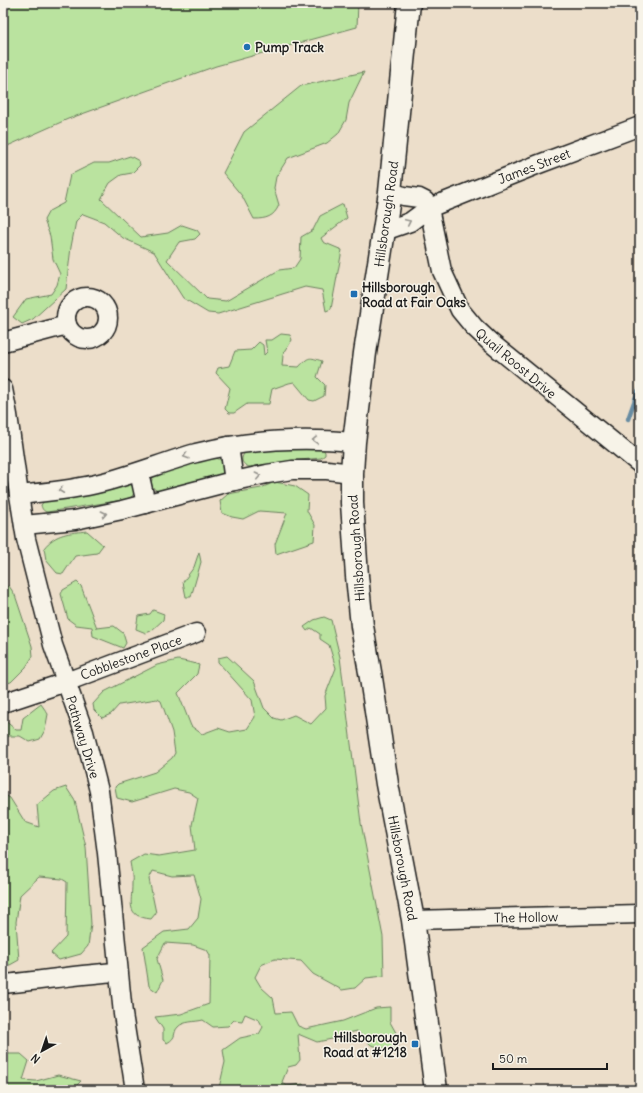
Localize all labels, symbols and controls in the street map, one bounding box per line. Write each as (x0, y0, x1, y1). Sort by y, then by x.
place label: Pump Track (255, 39, 324, 56)
marker: Pump Track (242, 42, 252, 52)
street label: James Street (496, 145, 573, 188)
street label: Hillsborough Road (371, 160, 402, 268)
one-way arrow (404, 219, 411, 227)
place label: Hillsborough Road at Fair Oaks (362, 279, 466, 311)
marker: Hillsborough Road at Fair Oaks (349, 289, 359, 299)
street label: Quail Roost Drive (472, 325, 560, 402)
one-way arrow (312, 436, 318, 444)
one-way arrow (183, 451, 190, 460)
one-way arrow (254, 472, 261, 480)
one-way arrow (58, 486, 64, 495)
street label: Hillsborough Road (344, 494, 369, 602)
one-way arrow (101, 510, 107, 518)
street label: Cobblestone Place (78, 631, 184, 684)
street label: Pathway Drive (62, 694, 103, 781)
street label: Hillsborough Road (384, 814, 421, 922)
street label: The Hollow (494, 908, 558, 927)
place label: Hillsborough Road at #1218 (323, 1029, 407, 1061)
north arrow (22, 1031, 62, 1071)
marker: Hillsborough Road at #1218 (410, 1039, 420, 1049)
scale bar (493, 1045, 607, 1071)
text: N (28, 1051, 43, 1066)
text: 50 m (499, 1051, 528, 1066)

